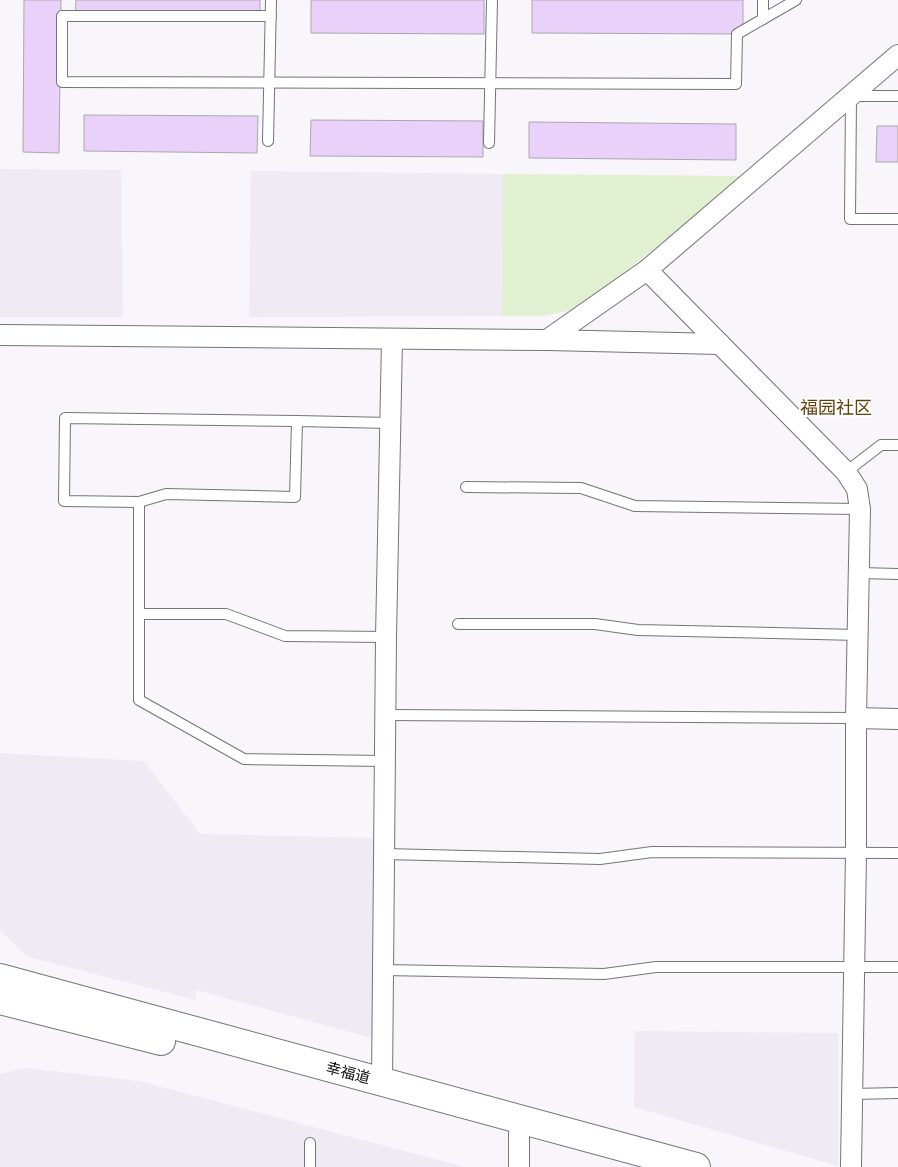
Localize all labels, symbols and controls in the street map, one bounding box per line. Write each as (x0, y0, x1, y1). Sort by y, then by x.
district label: 福园社区 (800, 397, 872, 418)
street label: 幸福道 (324, 1058, 372, 1088)

